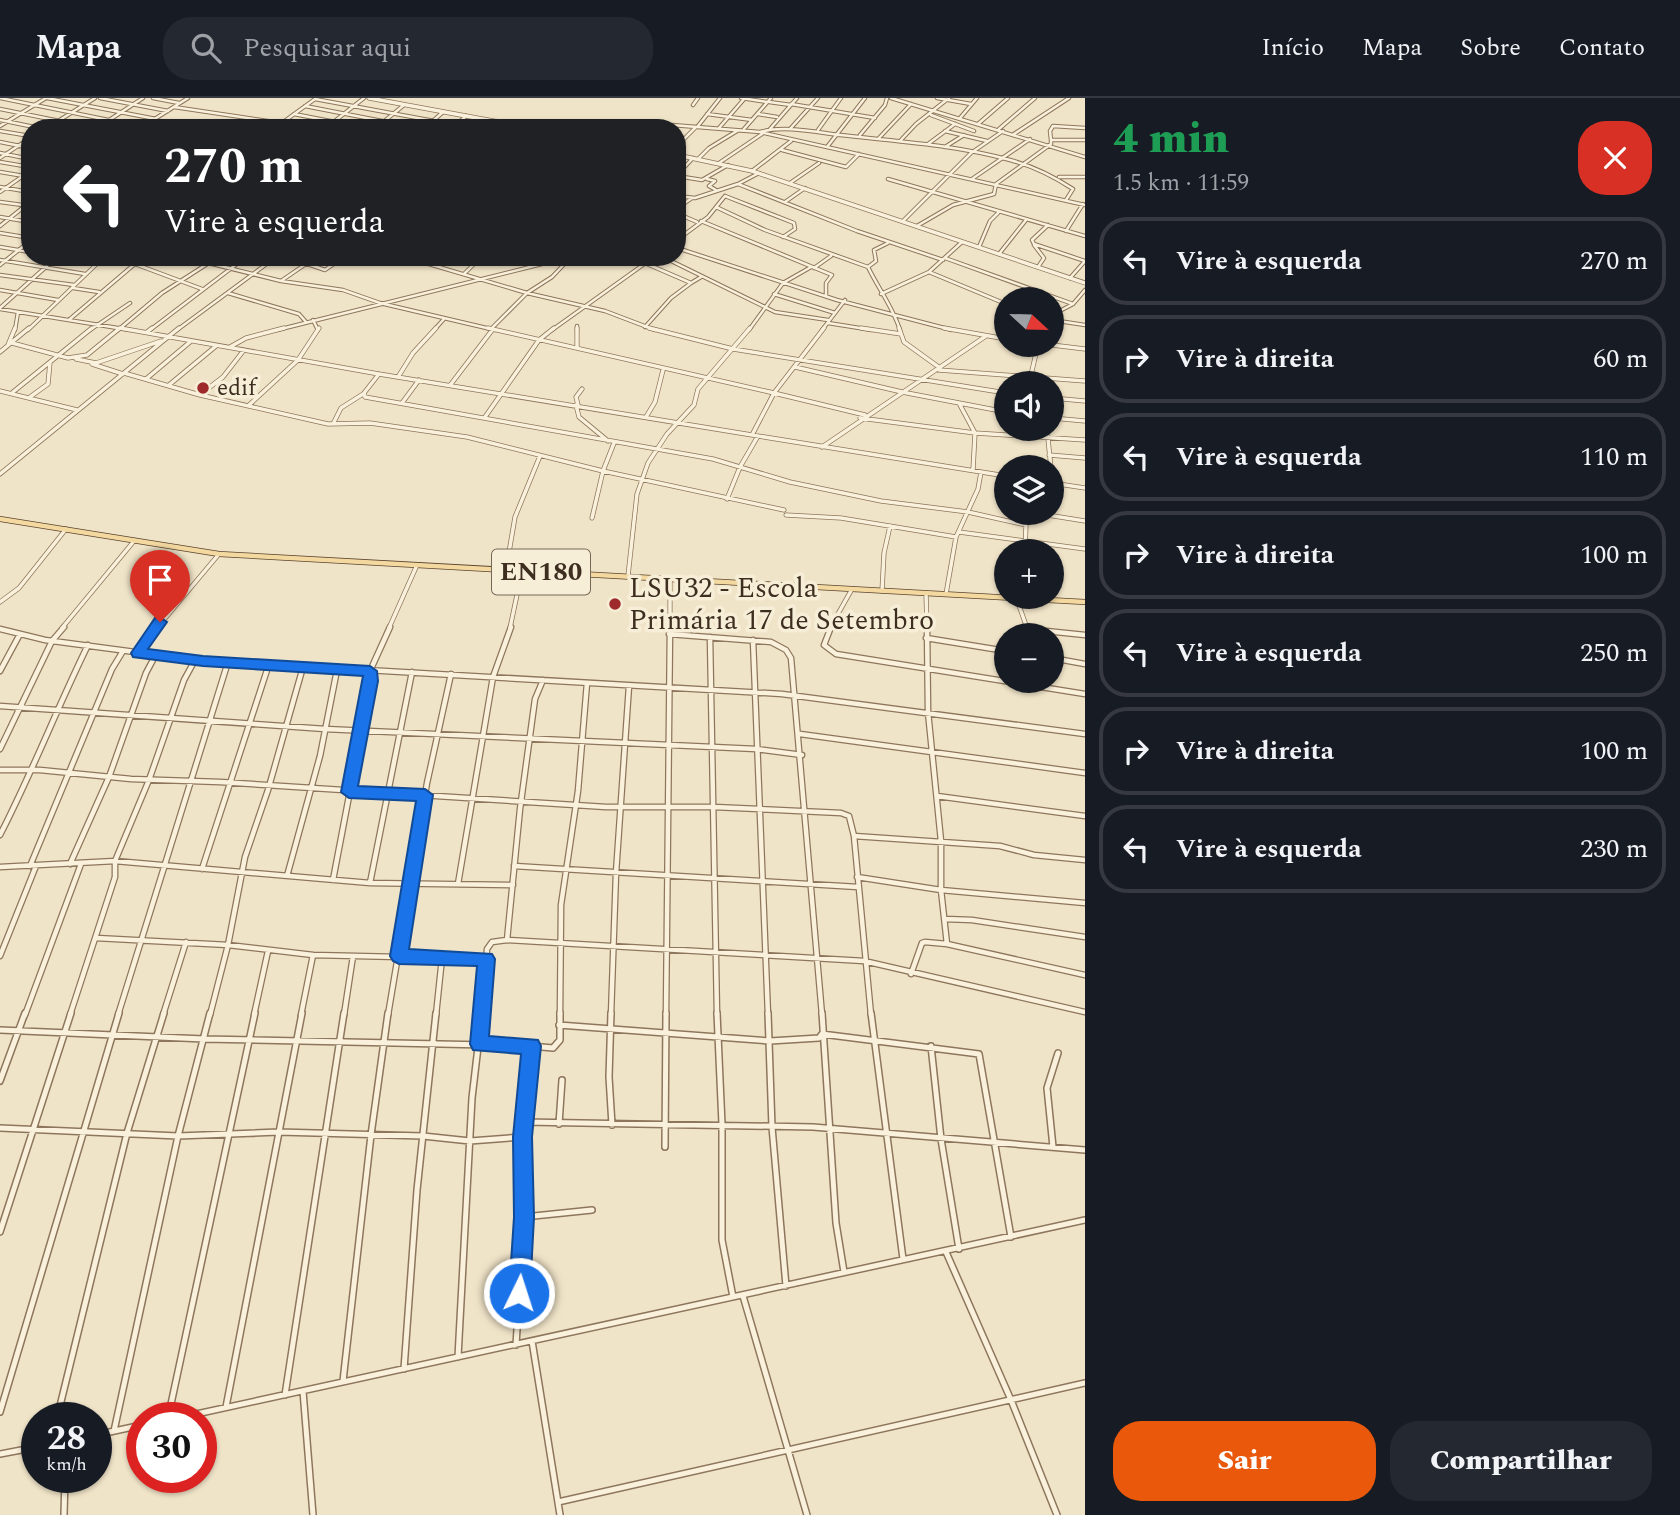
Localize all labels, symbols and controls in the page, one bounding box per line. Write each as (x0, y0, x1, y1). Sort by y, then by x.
search box (163, 17, 653, 80)
text: Mapa (35, 23, 121, 73)
text: Pesquisar aqui (243, 28, 411, 68)
icon: search (187, 29, 225, 67)
text: Início (1261, 30, 1324, 66)
text: Mapa (1362, 30, 1422, 66)
text: Sobre (1460, 30, 1521, 66)
text: Contato (1559, 30, 1645, 66)
text: 4 min (1113, 108, 1229, 171)
button: close (1578, 121, 1652, 195)
text: 270 m (164, 130, 303, 205)
icon: left (49, 147, 140, 238)
text: 1.5 km · 11:59 (1113, 166, 1249, 201)
text: Vire à esquerda (164, 198, 384, 247)
text: Vire à esquerda (1176, 241, 1362, 281)
text: 270 m (1580, 241, 1648, 281)
icon: left (1117, 242, 1155, 280)
north arrow (994, 287, 1064, 357)
map controls (994, 287, 1064, 693)
text: Vire à direita (1176, 339, 1334, 379)
text: 60 m (1593, 339, 1648, 379)
icon: right (1117, 340, 1155, 378)
place label: edif (217, 371, 258, 406)
button: sound (994, 371, 1064, 441)
marker: edif (195, 380, 211, 396)
text: Vire à esquerda (1176, 437, 1362, 477)
text: 110 m (1580, 437, 1648, 477)
icon: left (1117, 438, 1155, 476)
button: layers (994, 455, 1064, 525)
text: Vire à direita (1176, 535, 1334, 575)
text: 100 m (1580, 535, 1648, 575)
icon: right (1117, 536, 1155, 574)
button: + (994, 539, 1064, 609)
pin (130, 550, 190, 622)
road number: EN180 (492, 550, 590, 594)
icon: arrive (141, 561, 179, 599)
place label: LSU32 - Escola Primária 17 de Setembro (629, 567, 934, 642)
marker: LSU32 - Escola Primária 17 de Setembro (607, 596, 623, 612)
button: − (994, 623, 1064, 693)
text: Vire à esquerda (1176, 633, 1362, 673)
text: 250 m (1580, 633, 1648, 673)
icon: left (1117, 634, 1155, 672)
text: Vire à direita (1176, 731, 1334, 771)
text: 100 m (1580, 731, 1648, 771)
icon: right (1117, 732, 1155, 770)
text: Vire à esquerda (1176, 829, 1362, 869)
text: 230 m (1580, 829, 1648, 869)
icon: left (1117, 830, 1155, 868)
position arrow (482, 1256, 556, 1330)
speed limit sign: 30 (126, 1402, 217, 1493)
text: 28 (47, 1412, 86, 1465)
button: Sair (1113, 1421, 1376, 1501)
button: Compartilhar (1390, 1421, 1652, 1501)
text: km/h (46, 1451, 87, 1478)

